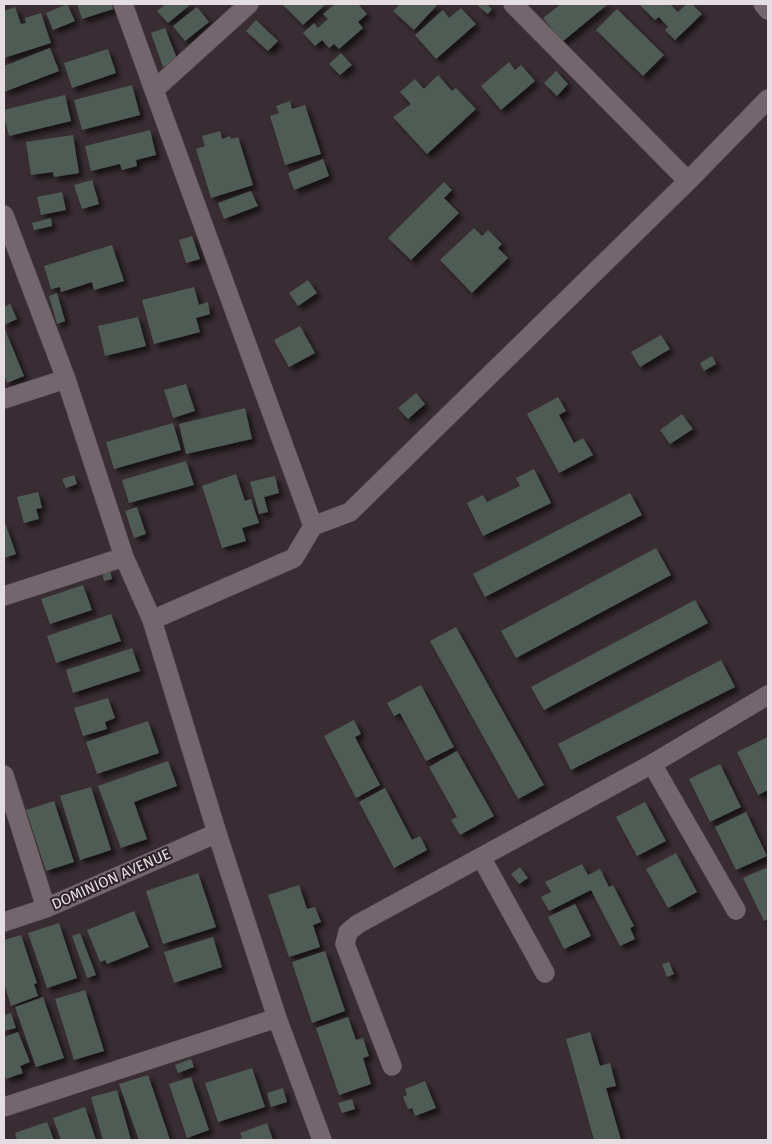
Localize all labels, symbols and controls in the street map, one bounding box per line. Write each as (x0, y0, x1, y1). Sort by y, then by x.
street label: DOMINION AVENUE (49, 845, 173, 913)

